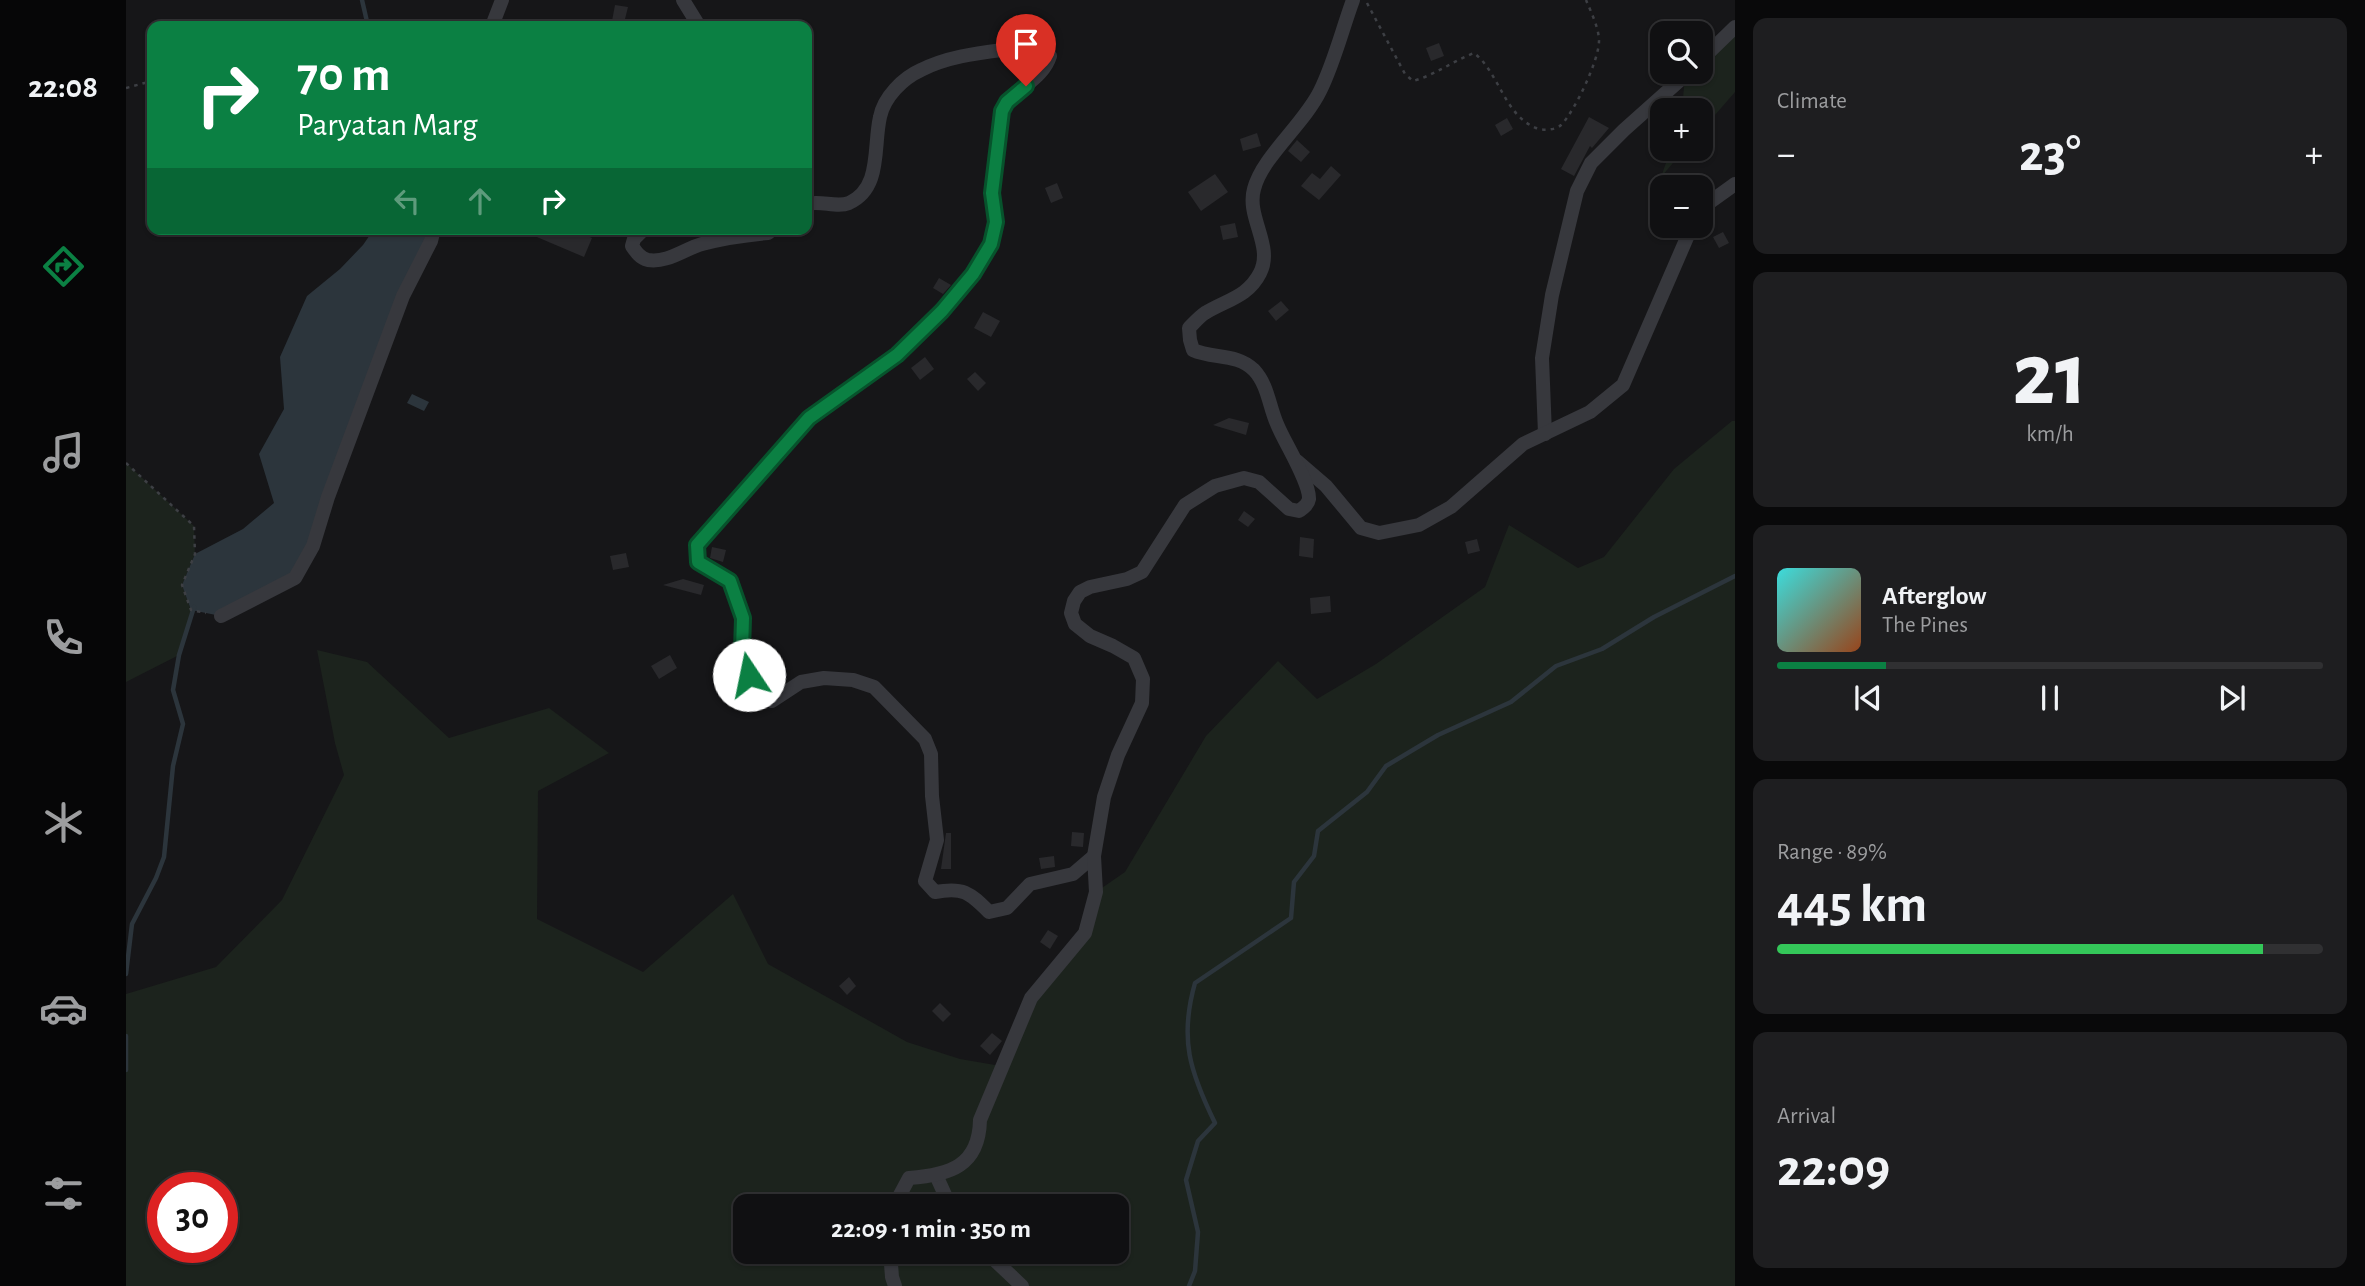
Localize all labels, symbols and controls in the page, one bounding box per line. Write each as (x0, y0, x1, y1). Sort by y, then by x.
pin (996, 14, 1056, 86)
map controls (1650, 21, 1713, 238)
button: search (1650, 21, 1713, 84)
icon: arrive (1007, 25, 1045, 63)
icon: right (182, 49, 273, 140)
text: 70 m (297, 51, 391, 100)
text: 22:08 (28, 71, 98, 103)
text: Climate (1777, 90, 1847, 113)
button: + (1650, 98, 1713, 161)
text: Paryatan Marg (297, 109, 478, 141)
text: 23° (2019, 128, 2081, 180)
text: − (1777, 136, 1795, 174)
text: + (2305, 136, 2323, 174)
button: − (1650, 175, 1713, 238)
icon: left (388, 182, 426, 220)
icon: ahead (461, 182, 499, 220)
icon: right (534, 182, 572, 220)
icon: directions (39, 242, 88, 291)
text: 21 (2012, 330, 2088, 421)
text: km/h (2026, 423, 2074, 446)
icon: music (39, 428, 88, 477)
text: Afterglow (1882, 583, 1986, 609)
icon: phone (39, 613, 88, 662)
text: The Pines (1882, 614, 1968, 637)
position arrow (712, 638, 786, 712)
icon: previous (1849, 679, 1887, 717)
icon: pause (2031, 679, 2069, 717)
icon: next (2213, 679, 2251, 717)
icon: climate (39, 798, 88, 847)
text: Range · 89% (1777, 841, 1887, 864)
text: 445 km (1777, 879, 1927, 931)
icon: car (39, 984, 88, 1033)
text: Arrival (1777, 1105, 1836, 1128)
text: 22:09 (1777, 1143, 1890, 1195)
icon: filters (39, 1169, 88, 1218)
speed limit sign: 30 (147, 1172, 238, 1263)
text: 22:09 · 1 min · 350 m (831, 1216, 1031, 1242)

